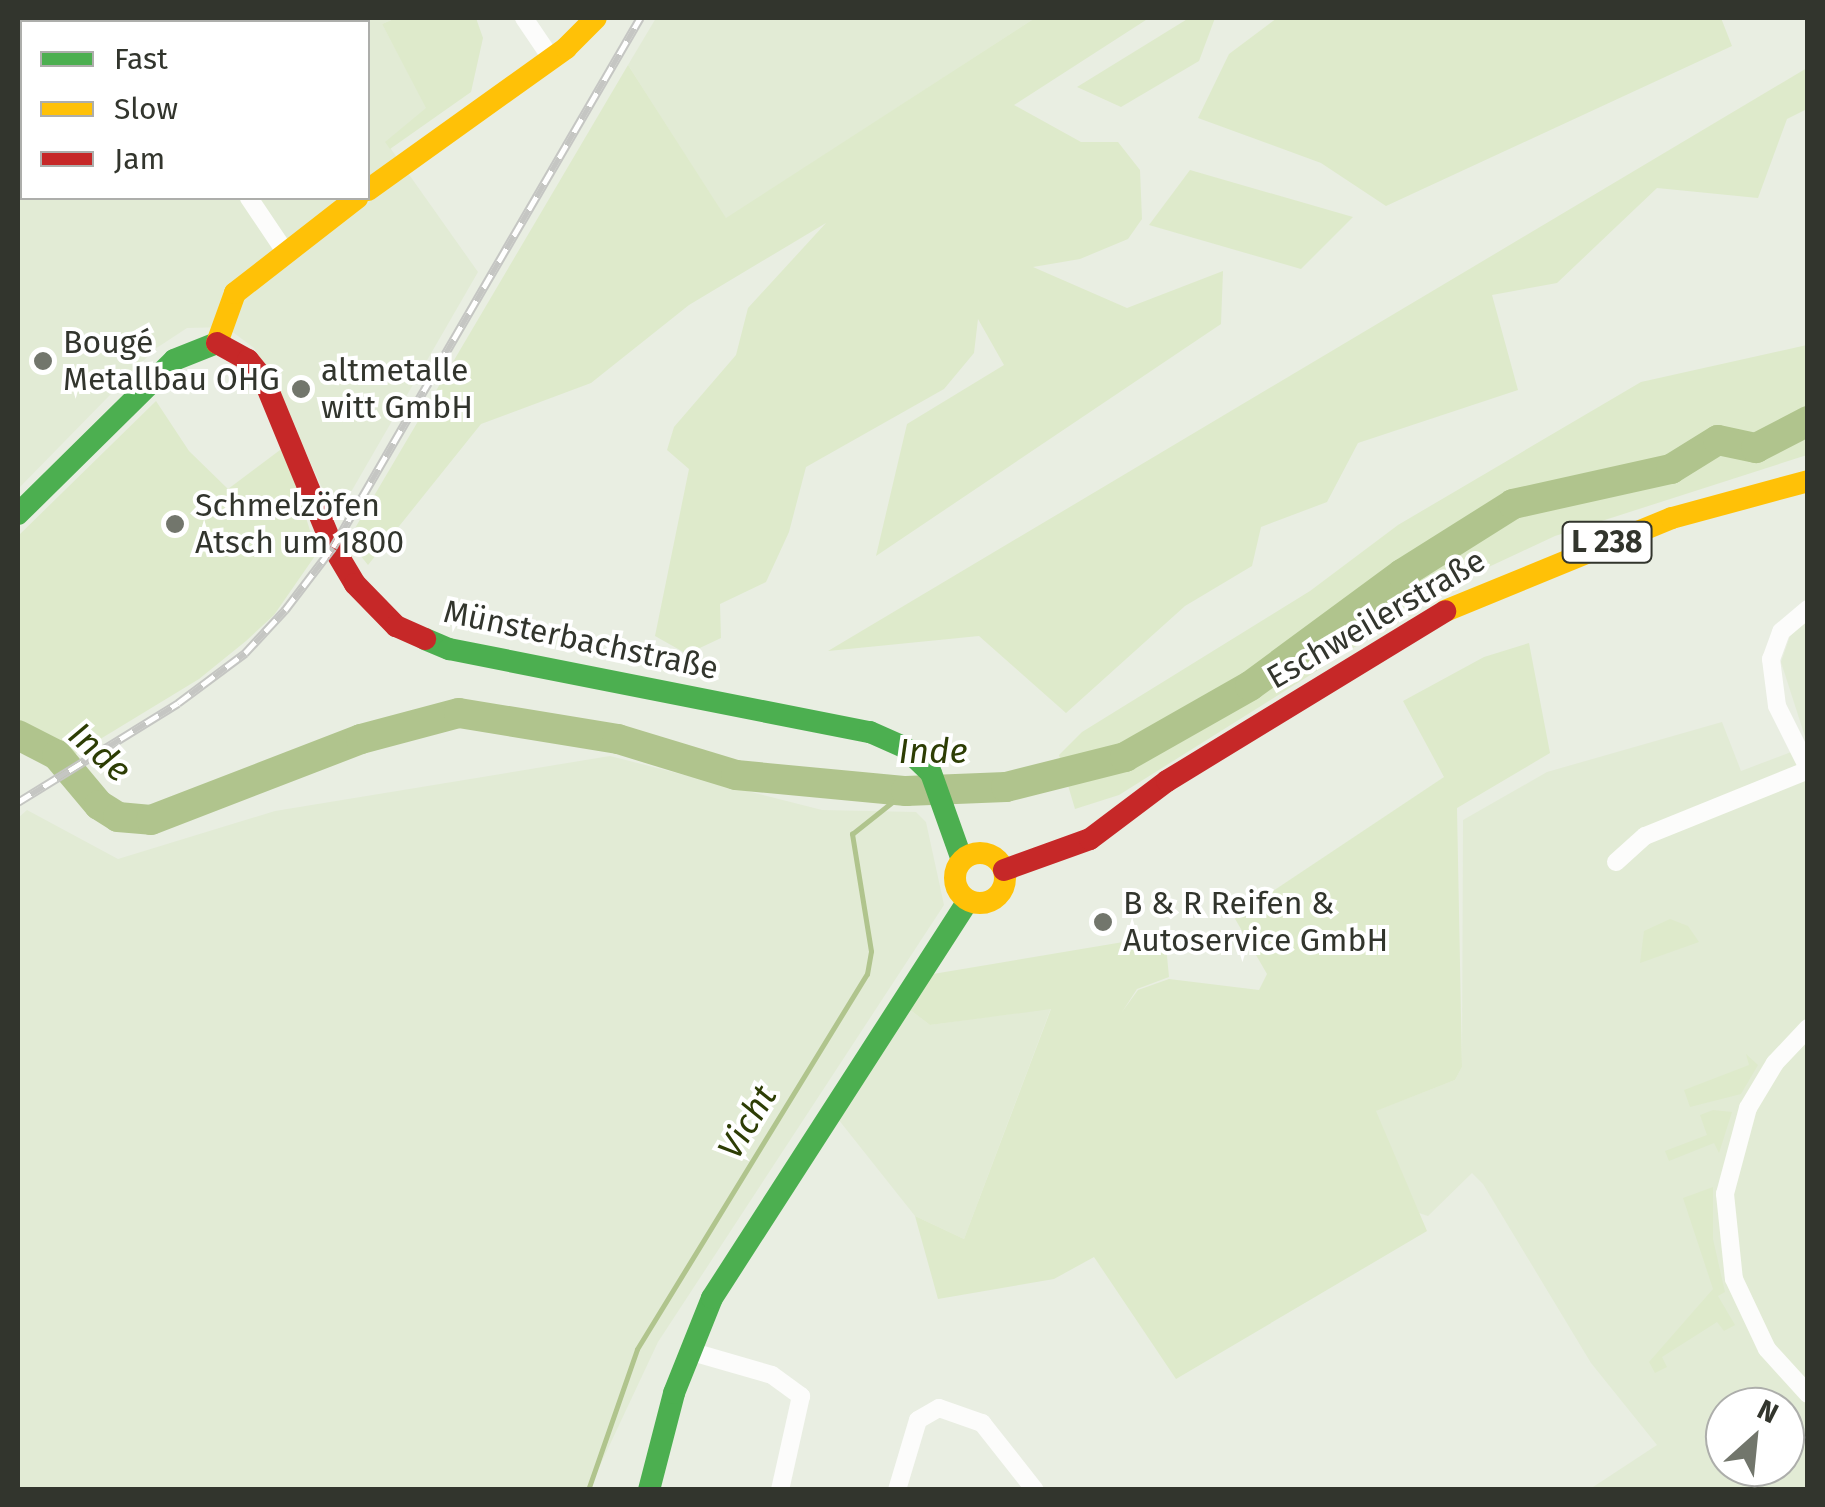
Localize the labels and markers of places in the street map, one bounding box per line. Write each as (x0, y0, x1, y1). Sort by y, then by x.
place label: Bougé Metallbau OHG (63, 324, 280, 399)
marker: Bougé Metallbau OHG (32, 350, 54, 372)
place label: altmetalle witt GmbH (321, 352, 473, 427)
marker: altmetalle witt GmbH (290, 378, 312, 400)
place label: Schmelzöfen Atsch um 1800 (195, 487, 404, 562)
marker: Schmelzöfen Atsch um 1800 (164, 513, 186, 535)
place label: B & R Reifen & Autoservice GmbH (1123, 885, 1388, 960)
marker: B & R Reifen & Autoservice GmbH (1092, 911, 1114, 933)

